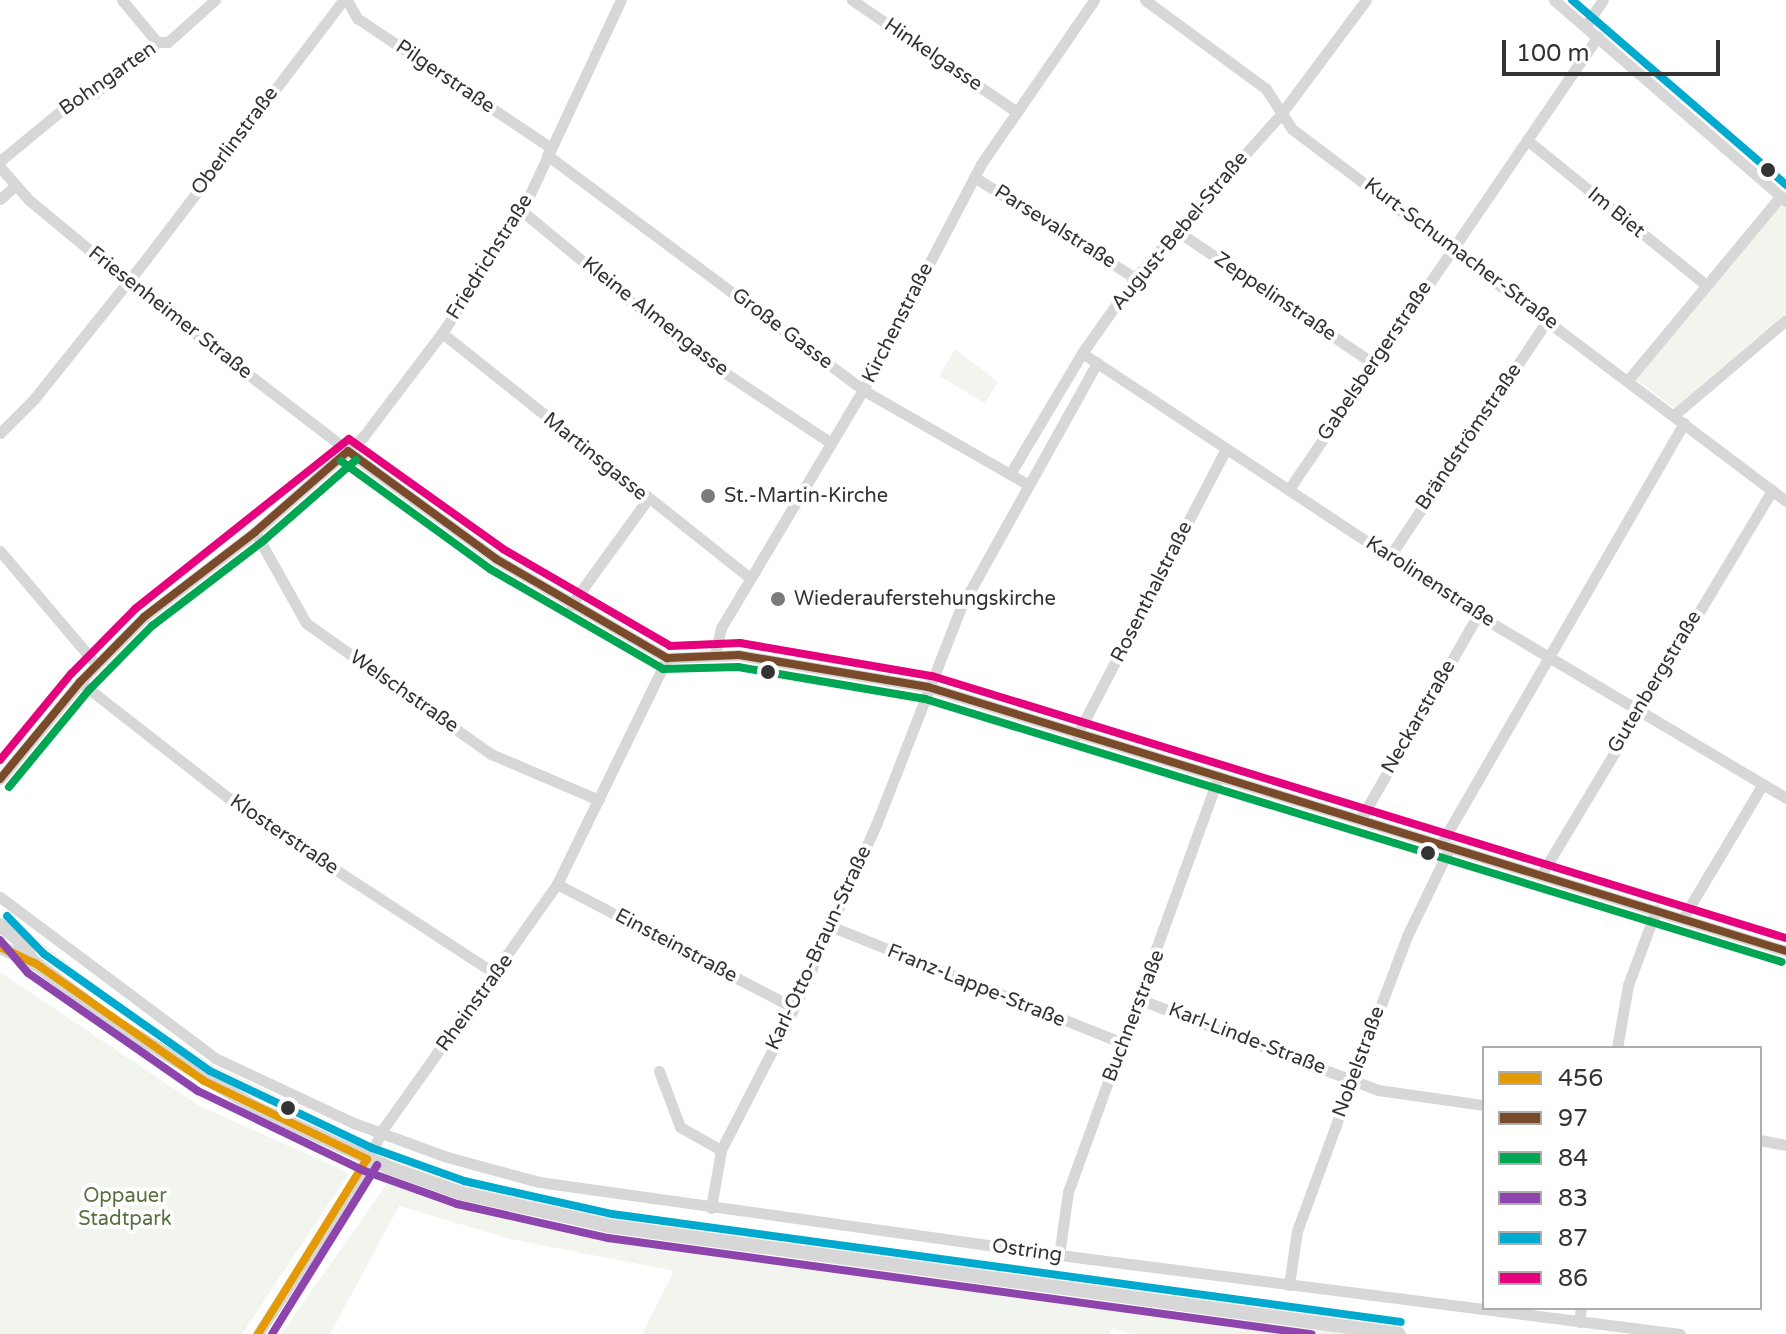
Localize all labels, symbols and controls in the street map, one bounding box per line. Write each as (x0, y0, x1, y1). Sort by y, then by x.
street label: Hinkelgasse (879, 13, 987, 97)
scale bar (1506, 24, 1724, 74)
street label: Pilgerstraße (391, 35, 499, 119)
street label: Bohngarten (55, 37, 161, 121)
text: 100 m (1516, 39, 1590, 68)
street label: Oberlinstraße (186, 82, 284, 200)
street label: August-Bebel-Straße (1107, 147, 1253, 315)
unlabelled marker (1760, 162, 1776, 178)
street label: Kurt-Schumacher-Straße (1359, 173, 1563, 335)
street label: Parsevalstraße (990, 180, 1120, 274)
street label: Im Biet (1583, 183, 1649, 243)
street label: Friedrichstraße (442, 190, 538, 324)
street label: Friesenheimer Straße (83, 241, 257, 385)
street label: Zeppelinstraße (1209, 247, 1341, 347)
street label: Kleine Almengasse (577, 252, 733, 382)
street label: Kirchenstraße (857, 259, 939, 387)
street label: Gabelsbergerstraße (1313, 277, 1437, 445)
street label: Große Gasse (727, 283, 837, 375)
street label: Brändströmstraße (1411, 359, 1527, 515)
street label: Martinsgasse (538, 408, 652, 506)
place label: St.-Martin-Kirche (724, 484, 888, 508)
marker: St.-Martin-Kirche (699, 487, 717, 505)
street label: Rosenthalstraße (1106, 518, 1198, 666)
street label: Karolinenstraße (1361, 531, 1499, 633)
place label: Wiederauferstehungskirche (794, 587, 1056, 611)
marker: Wiederauferstehungskirche (769, 590, 787, 608)
street label: Gutenbergstraße (1603, 606, 1707, 758)
street label: Welschstraße (345, 646, 463, 738)
street label: Neckarstraße (1377, 656, 1461, 778)
unlabelled marker (760, 664, 776, 680)
street label: Klosterstraße (225, 790, 343, 880)
street label: Karl-Otto-Braun-Straße (761, 842, 877, 1054)
unlabelled marker (1420, 845, 1436, 861)
street label: Einsteinstraße (611, 904, 741, 988)
street label: Franz-Lappe-Straße (884, 939, 1068, 1033)
street label: Buchnerstraße (1098, 947, 1170, 1085)
street label: Rheinstraße (432, 950, 518, 1056)
street label: Karl-Linde-Straße (1165, 998, 1329, 1080)
street label: Nobelstraße (1328, 1003, 1390, 1121)
legend (1482, 1046, 1762, 1310)
text: 456 (1558, 1064, 1603, 1093)
unlabelled marker (280, 1100, 296, 1116)
text: 97 (1558, 1104, 1588, 1133)
text: 84 (1558, 1144, 1588, 1173)
text: 83 (1558, 1184, 1588, 1213)
park label: Oppauer Stadtpark (78, 1185, 172, 1232)
text: 87 (1558, 1224, 1588, 1253)
street label: Ostring (990, 1234, 1064, 1268)
text: 86 (1558, 1264, 1588, 1293)

